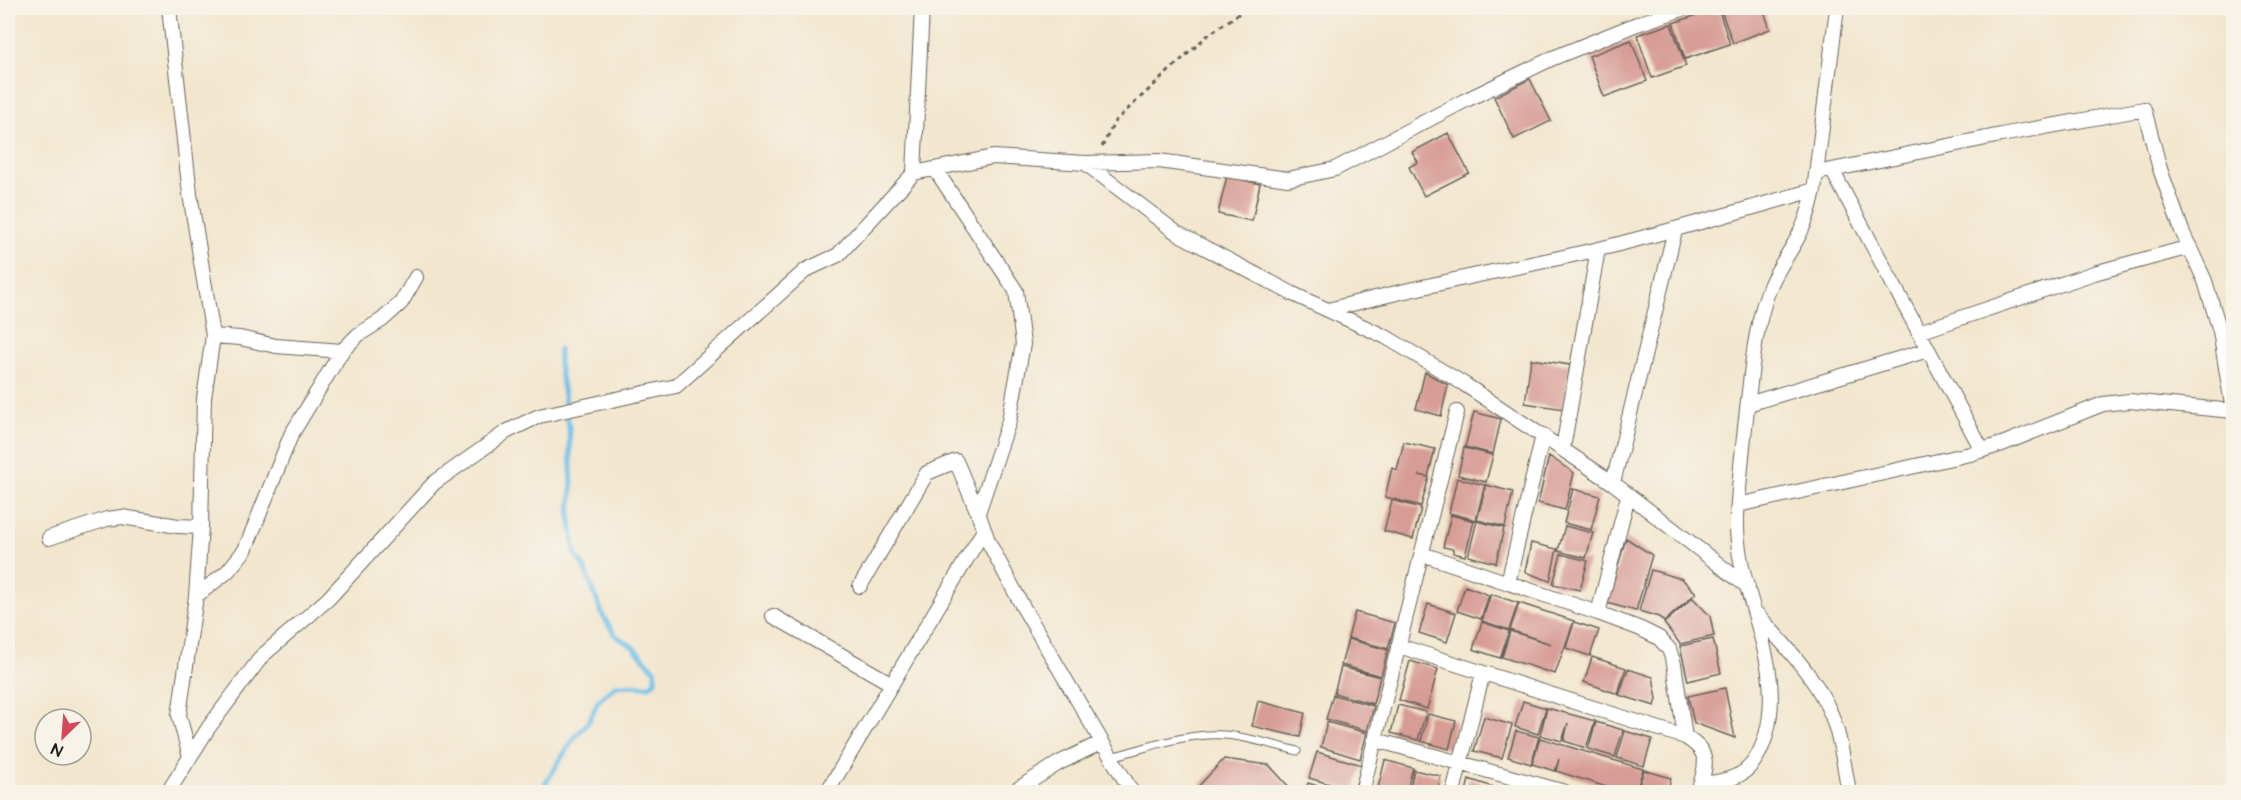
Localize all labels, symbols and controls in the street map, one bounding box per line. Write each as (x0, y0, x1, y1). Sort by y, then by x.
north arrow (33, 707, 93, 767)
text: N (48, 738, 66, 762)

